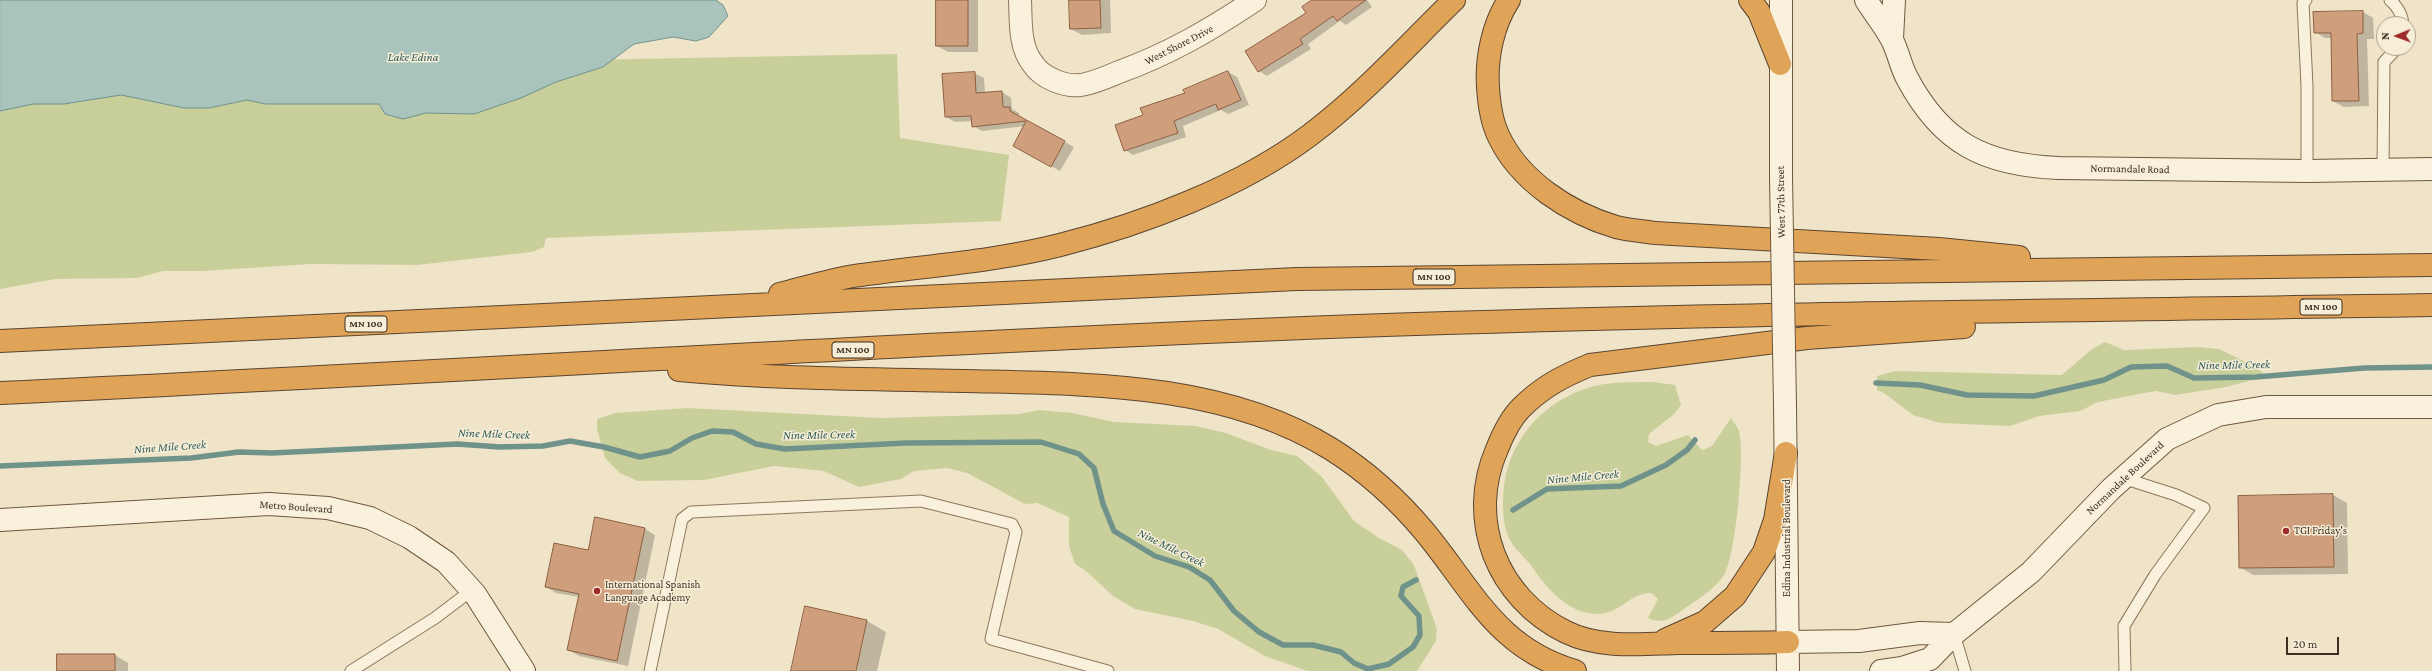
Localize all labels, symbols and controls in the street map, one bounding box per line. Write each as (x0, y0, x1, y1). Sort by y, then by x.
north arrow (2376, 16, 2416, 56)
street label: West Shore Drive (1142, 22, 1216, 68)
text: N (2379, 32, 2391, 40)
water label: Lake Edina (388, 50, 438, 64)
street label: Normandale Road (2090, 162, 2170, 176)
street label: West 77th Street (1774, 166, 1788, 238)
road number: MN 100 (1413, 269, 1455, 285)
road number: MN 100 (2300, 299, 2342, 315)
road number: MN 100 (345, 316, 387, 332)
road number: MN 100 (832, 342, 874, 358)
water label: Nine Mile Creek (2198, 357, 2270, 373)
water label: Nine Mile Creek (458, 426, 530, 442)
water label: Nine Mile Creek (783, 427, 855, 443)
water label: Nine Mile Creek (133, 437, 207, 457)
street label: Normandale Boulevard (2083, 439, 2167, 517)
water label: Nine Mile Creek (1546, 467, 1620, 487)
street label: Edina Industrial Boulevard (1780, 479, 1794, 597)
street label: Metro Boulevard (259, 498, 333, 516)
place label: TGI Friday's (2294, 524, 2347, 538)
water label: Nine Mile Creek (1135, 526, 1207, 570)
marker: TGI Friday's (2281, 526, 2291, 536)
place label: International Spanish Language Academy (605, 578, 700, 604)
marker: International Spanish Language Academy (592, 586, 602, 596)
scale bar (2288, 629, 2341, 655)
text: 20 m (2293, 637, 2317, 651)

